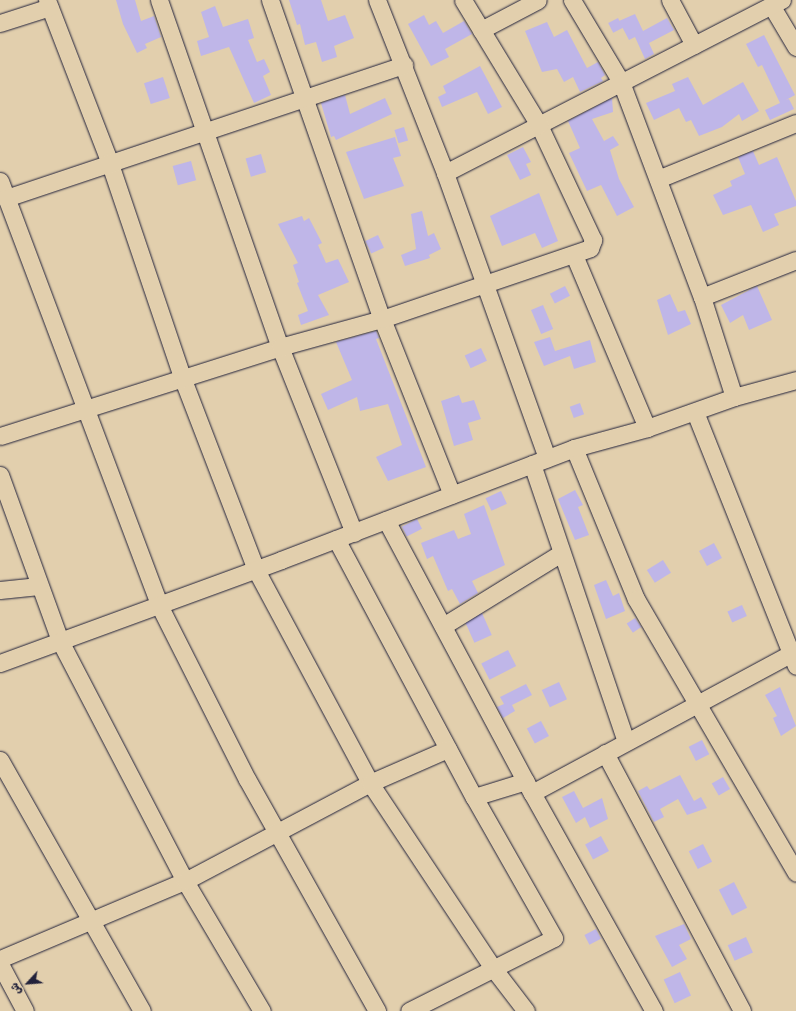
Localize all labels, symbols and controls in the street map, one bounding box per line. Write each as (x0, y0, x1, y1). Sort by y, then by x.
north arrow (8, 963, 48, 1003)
text: ش (7, 979, 27, 997)

